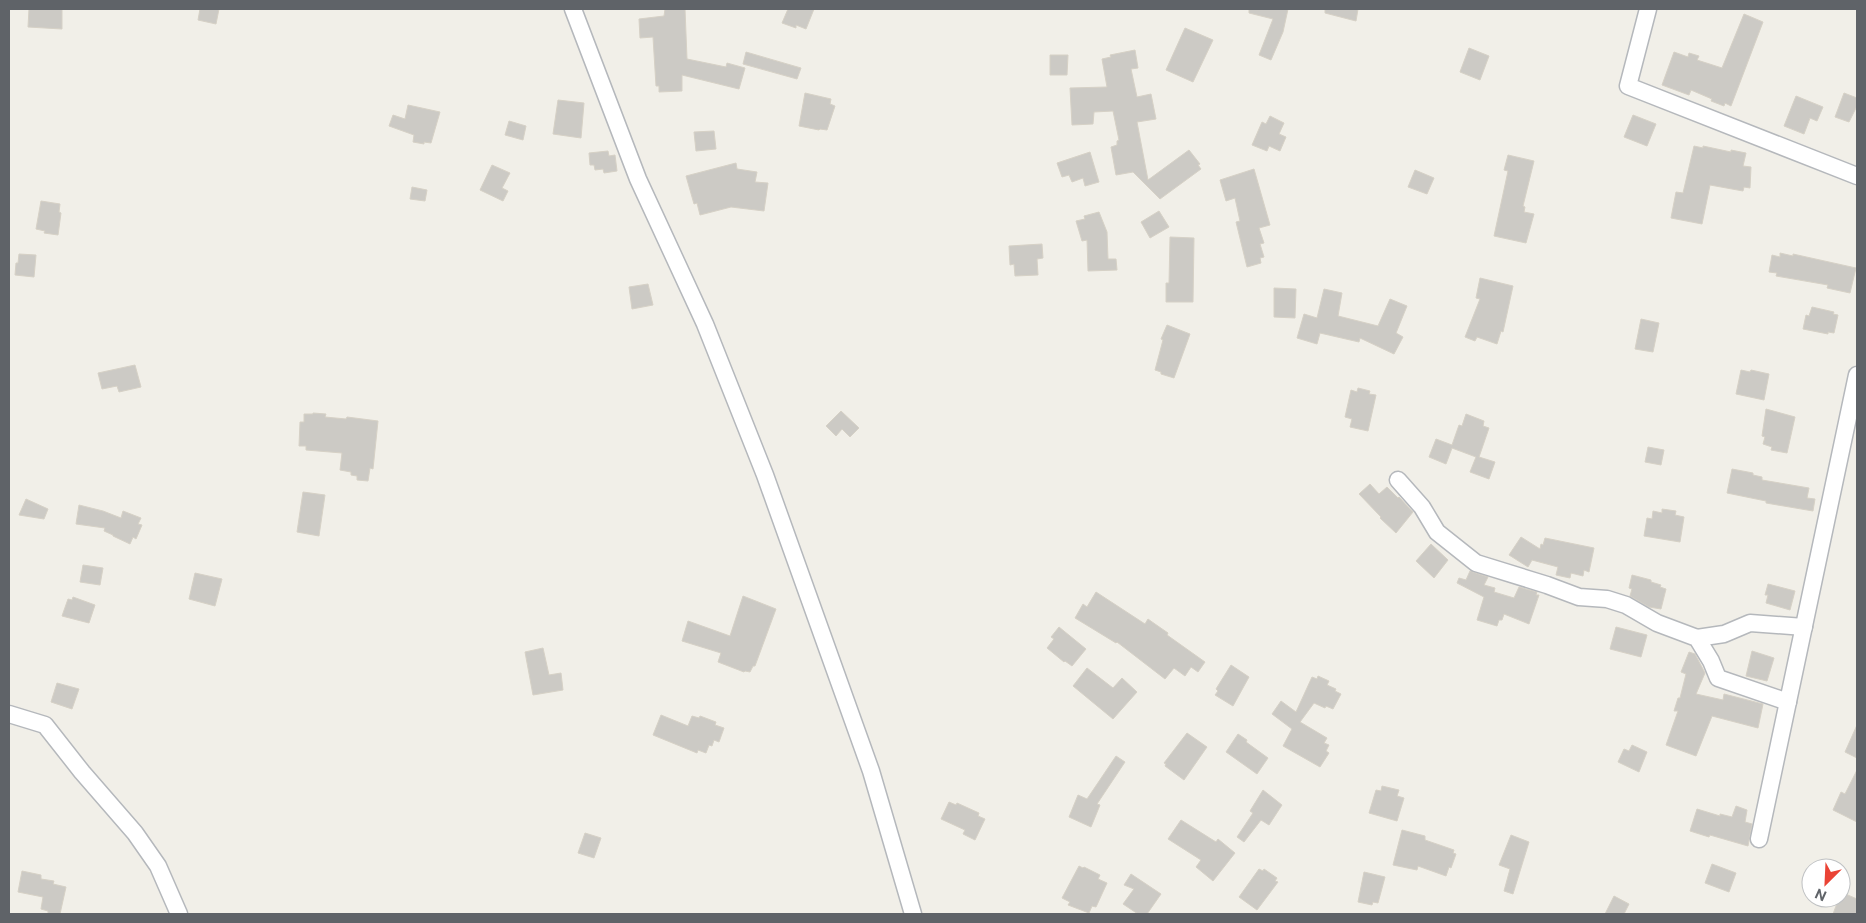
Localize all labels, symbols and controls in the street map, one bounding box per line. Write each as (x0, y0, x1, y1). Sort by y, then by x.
north arrow (1801, 858, 1851, 908)
text: N (1812, 885, 1829, 904)

